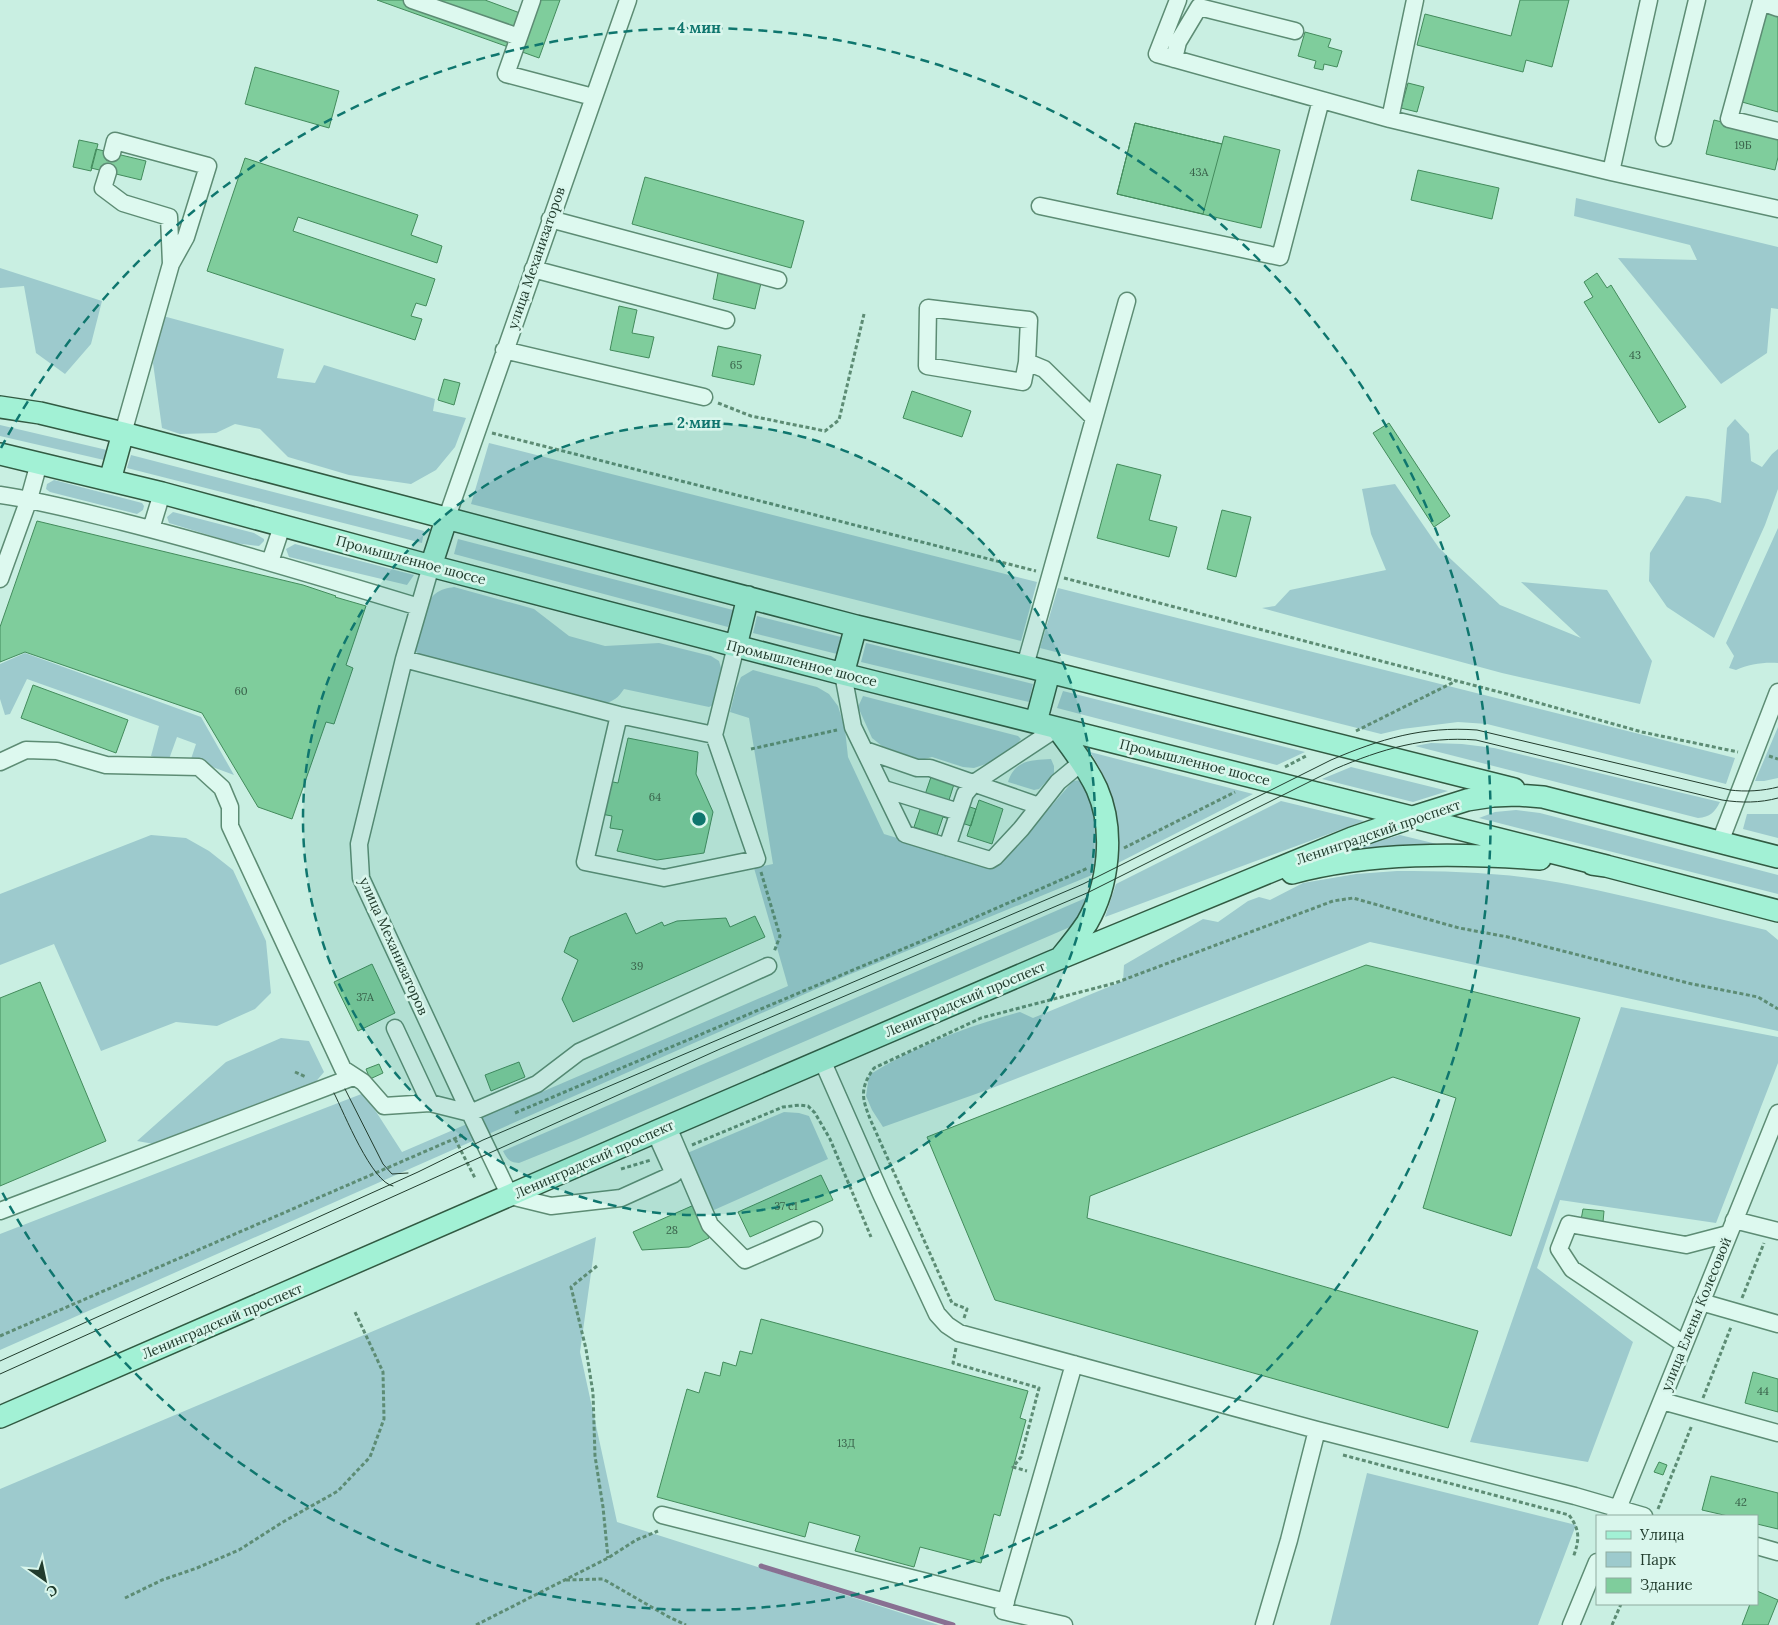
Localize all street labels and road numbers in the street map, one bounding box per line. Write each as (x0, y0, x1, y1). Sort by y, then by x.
street label: улица Механизаторов (503, 185, 569, 331)
street label: Промышленное шоссе (334, 531, 488, 589)
street label: Промышленное шоссе (725, 636, 880, 691)
street label: Промышленное шоссе (1118, 735, 1273, 790)
street label: Ленинградский проспект (1293, 795, 1463, 869)
street label: улица Механизаторов (355, 874, 433, 1018)
street label: Ленинградский проспект (882, 957, 1048, 1041)
street label: Ленинградский проспект (511, 1116, 677, 1202)
street label: улица Елены Колесовой (1657, 1234, 1735, 1394)
street label: Ленинградский проспект (139, 1279, 305, 1363)

